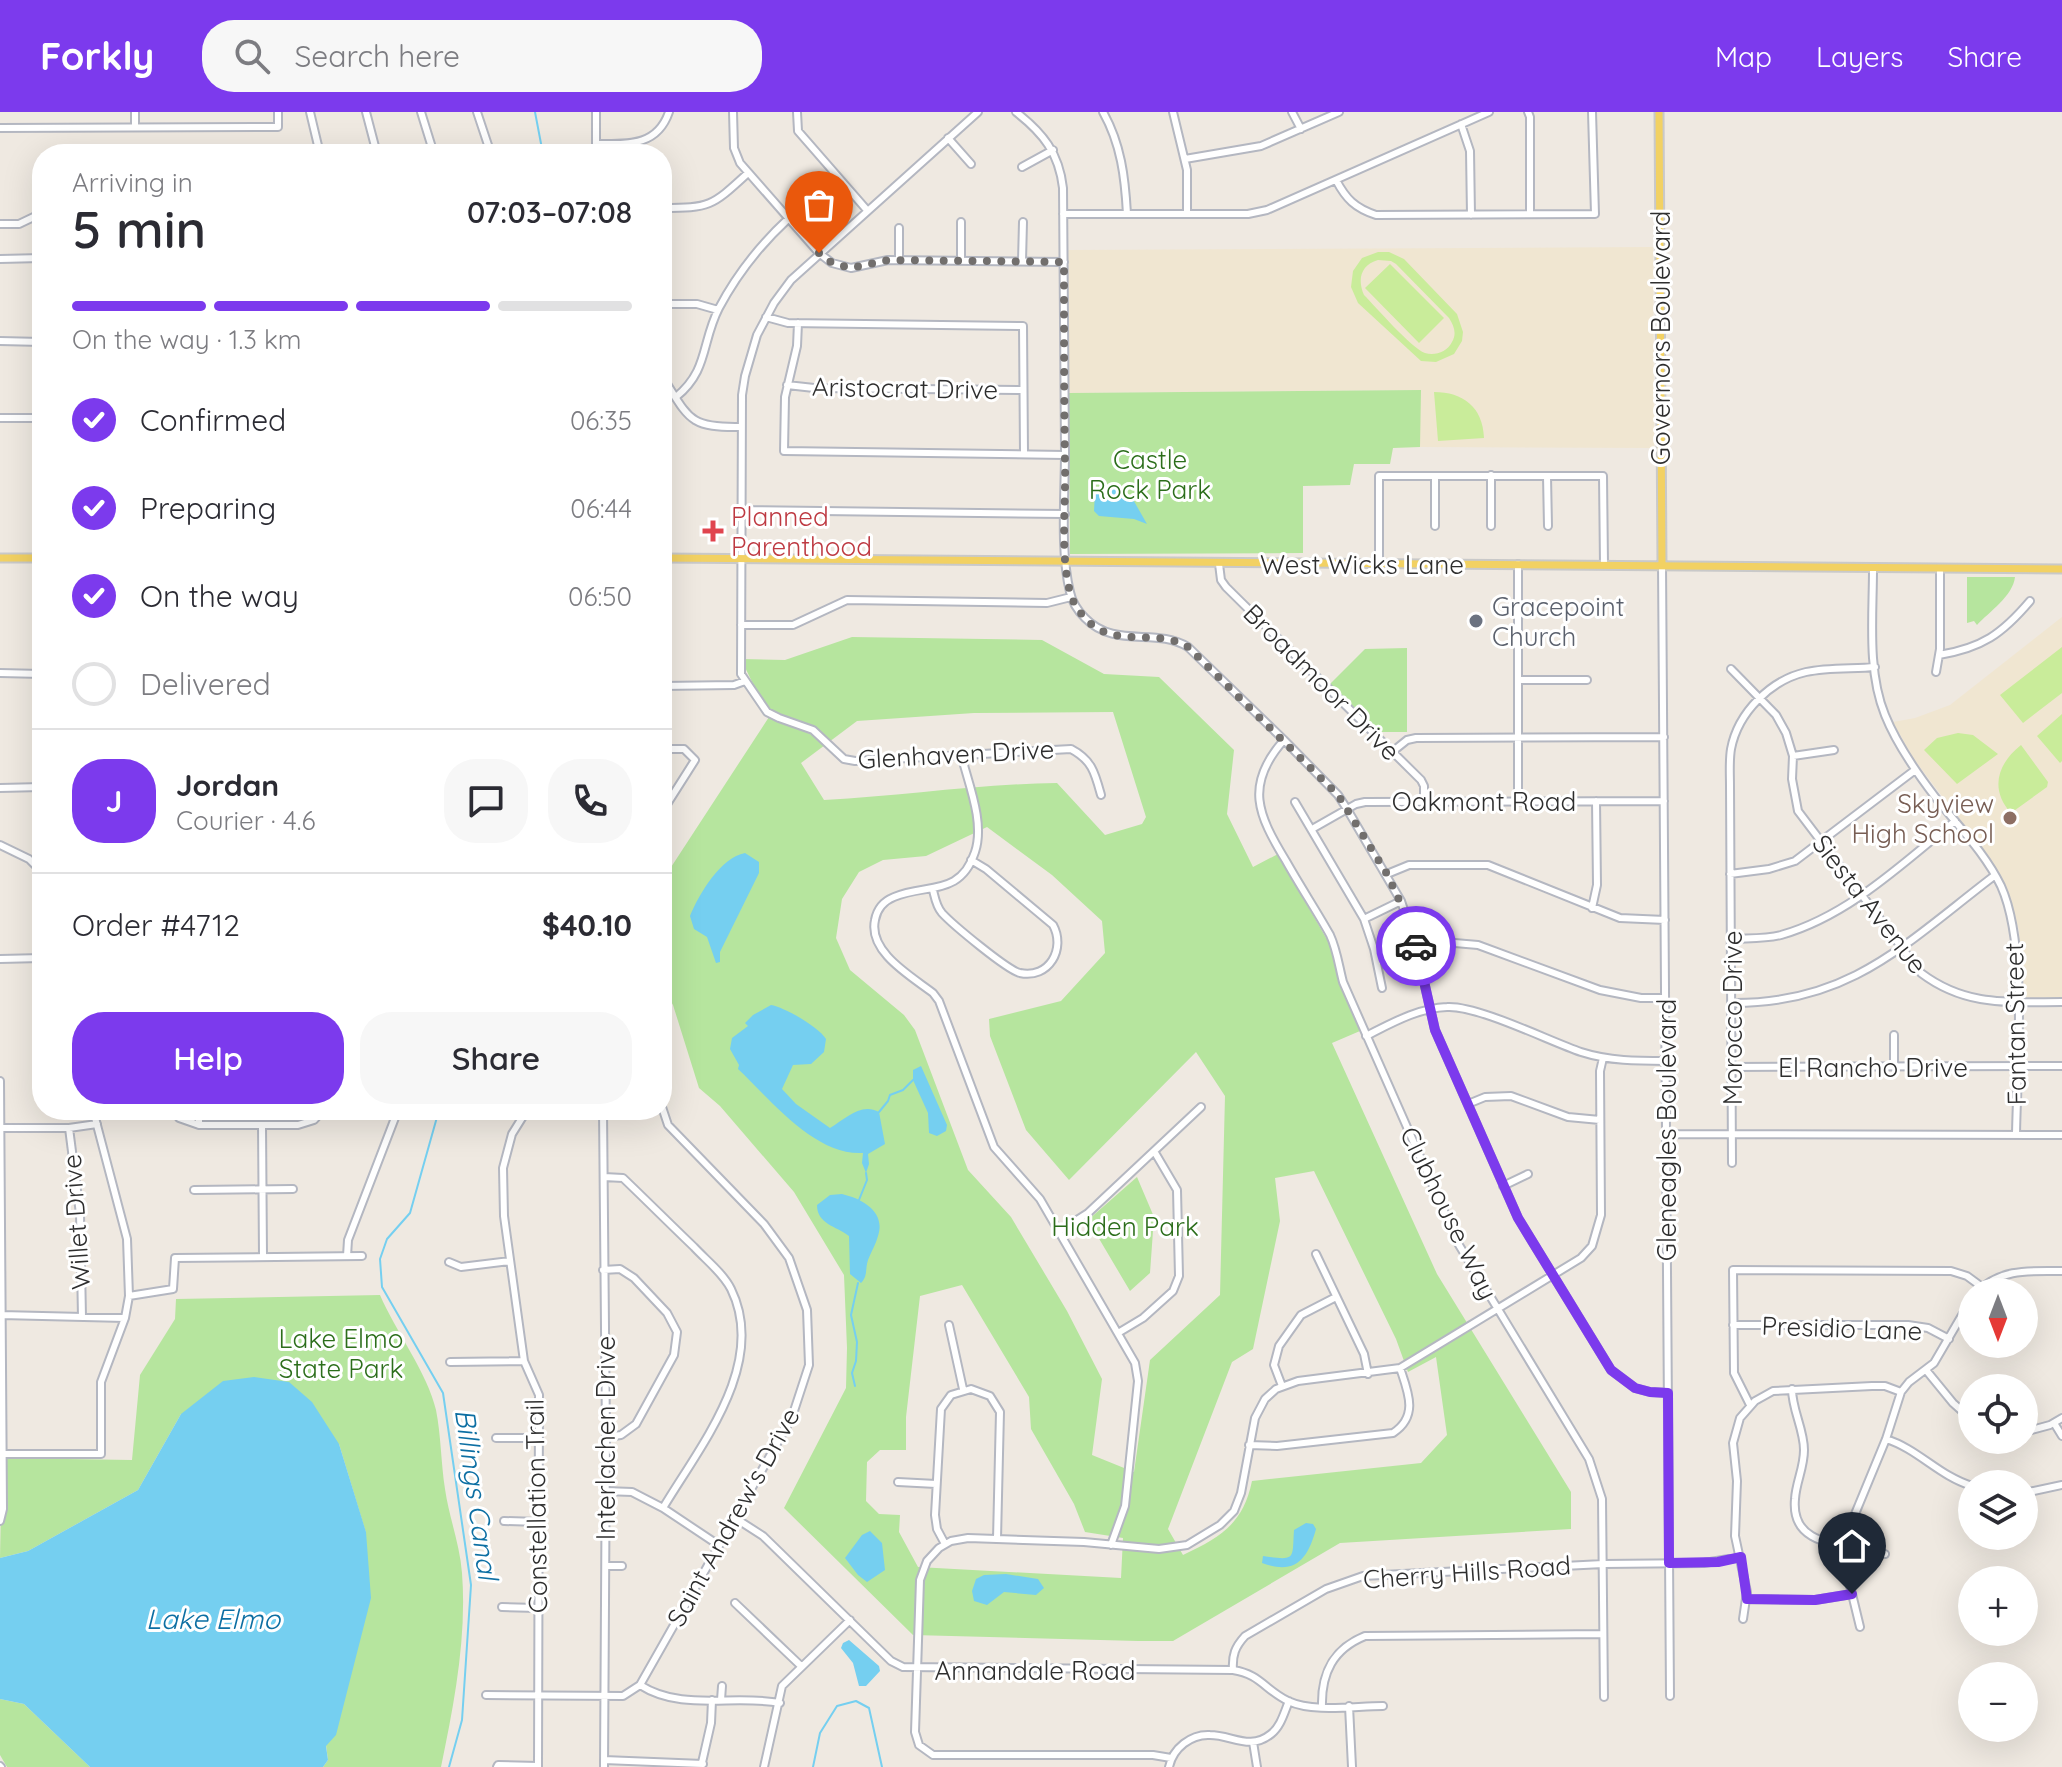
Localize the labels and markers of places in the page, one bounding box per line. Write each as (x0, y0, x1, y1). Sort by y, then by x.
pin (785, 171, 853, 253)
place label: Planned Parenthood (731, 500, 872, 563)
marker: Planned Parenthood (702, 520, 724, 542)
place label: Gracepoint Church (1492, 590, 1625, 653)
marker: Gracepoint Church (1467, 612, 1485, 630)
place label: Skyview High School (1851, 787, 1994, 850)
marker: Skyview High School (2001, 809, 2019, 827)
pin (1818, 1512, 1886, 1594)

